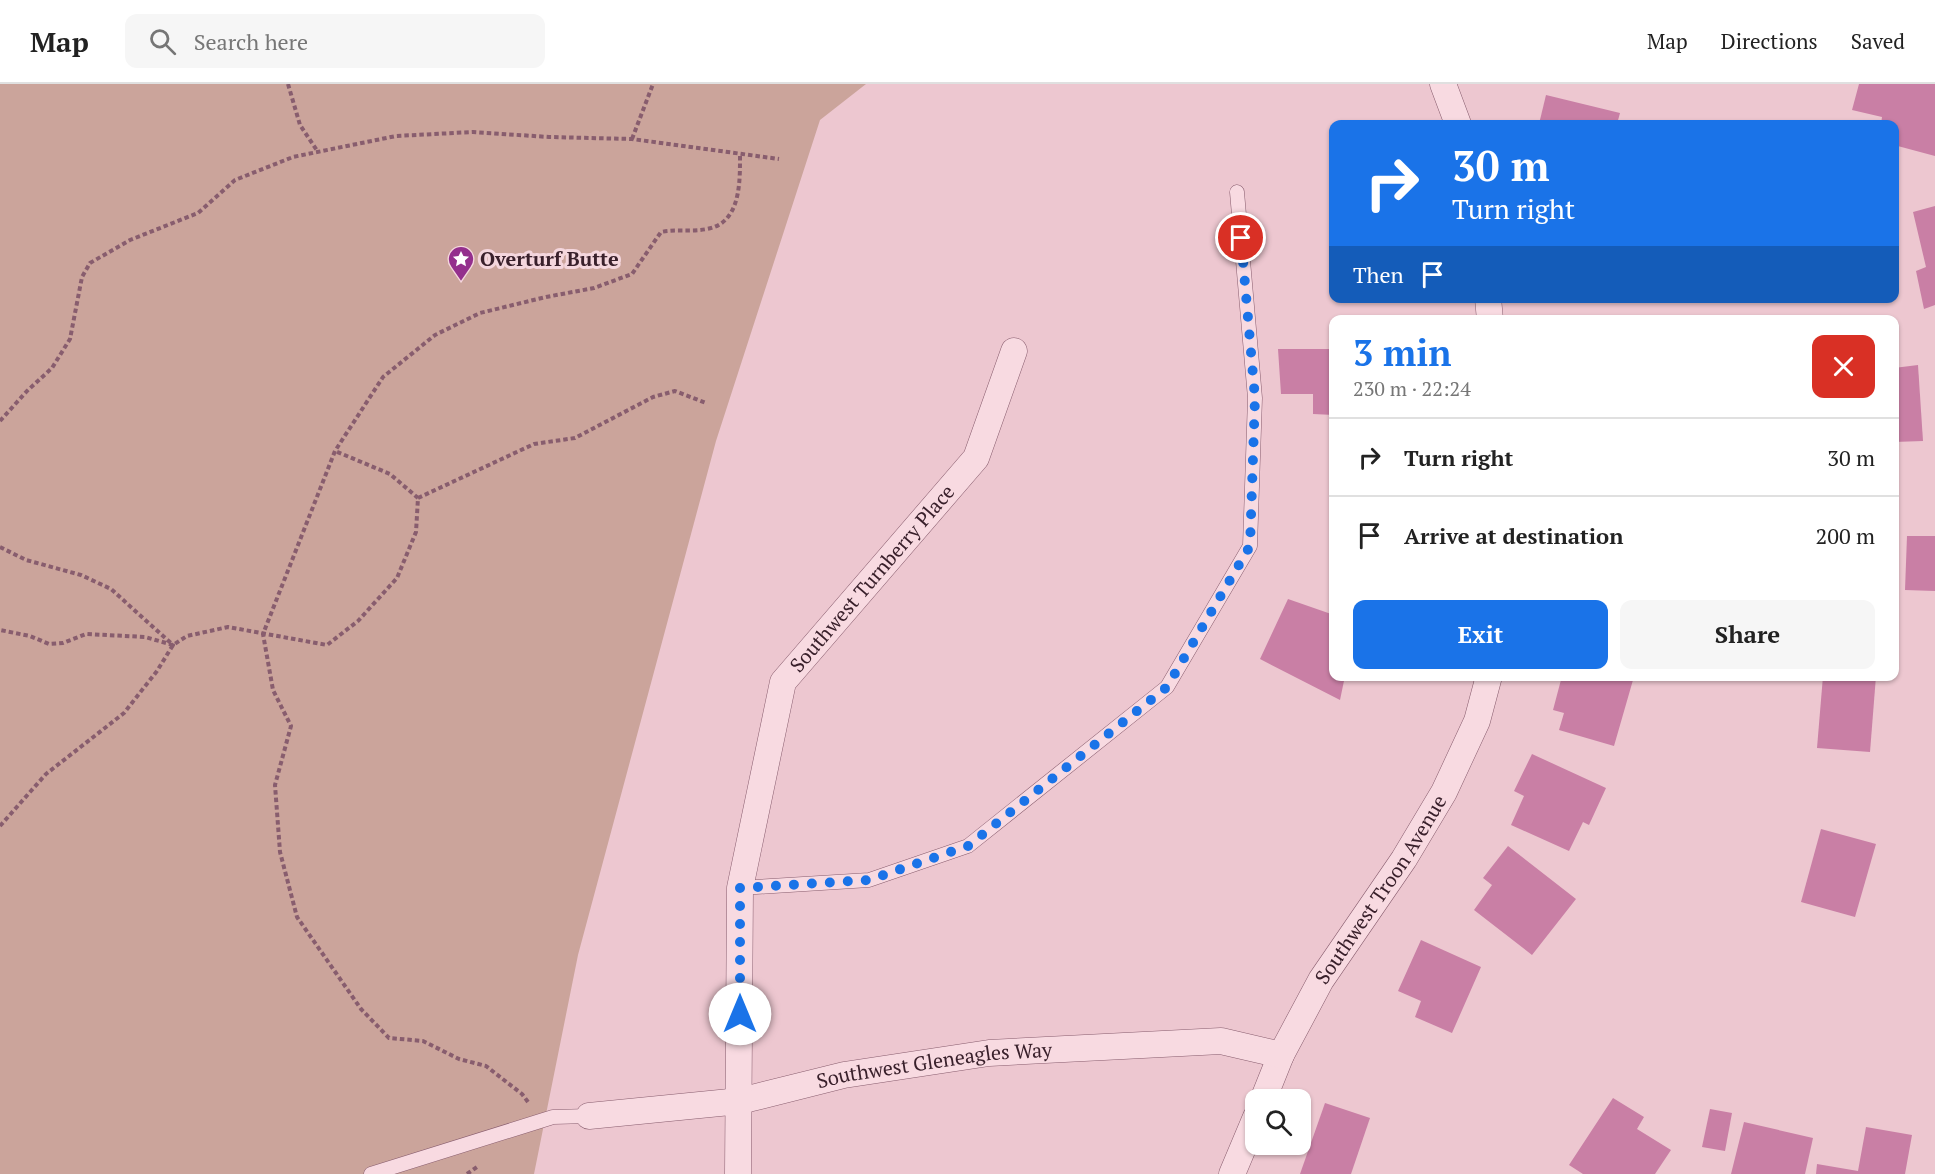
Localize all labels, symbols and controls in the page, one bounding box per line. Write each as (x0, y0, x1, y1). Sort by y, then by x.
search box (125, 14, 545, 68)
text: Map (30, 23, 89, 60)
icon: search (146, 25, 179, 58)
text: Search here (194, 27, 308, 56)
text: Map (1647, 27, 1688, 55)
text: Directions (1721, 27, 1818, 55)
text: Saved (1851, 27, 1905, 55)
text: 30 m (1452, 137, 1550, 193)
icon: right (1353, 144, 1431, 222)
text: Turn right (1452, 191, 1575, 227)
pin (1215, 212, 1266, 263)
icon: arrive (1224, 221, 1257, 254)
place icon: Overturf Butte (446, 244, 476, 282)
place label: Overturf Butte (480, 245, 619, 272)
icon: arrive (1416, 258, 1449, 291)
text: Then (1353, 260, 1404, 289)
text: 3 min (1353, 329, 1451, 376)
button: close (1812, 335, 1875, 398)
text: 230 m · 22:24 (1353, 375, 1471, 402)
icon: right (1353, 441, 1386, 474)
text: Turn right (1404, 443, 1513, 472)
text: 30 m (1827, 443, 1875, 472)
street label: Southwest Turnberry Place (783, 479, 960, 678)
icon: arrive (1353, 519, 1386, 552)
text: Arrive at destination (1404, 521, 1623, 550)
text: 200 m (1815, 521, 1875, 550)
button: Exit (1353, 600, 1608, 669)
button: Share (1620, 600, 1875, 669)
street label: Southwest Troon Avenue (1308, 790, 1452, 989)
position arrow (708, 982, 772, 1046)
street label: Southwest Gleneagles Way (814, 1036, 1054, 1094)
map controls (1245, 1089, 1311, 1155)
button: search (1245, 1089, 1311, 1155)

